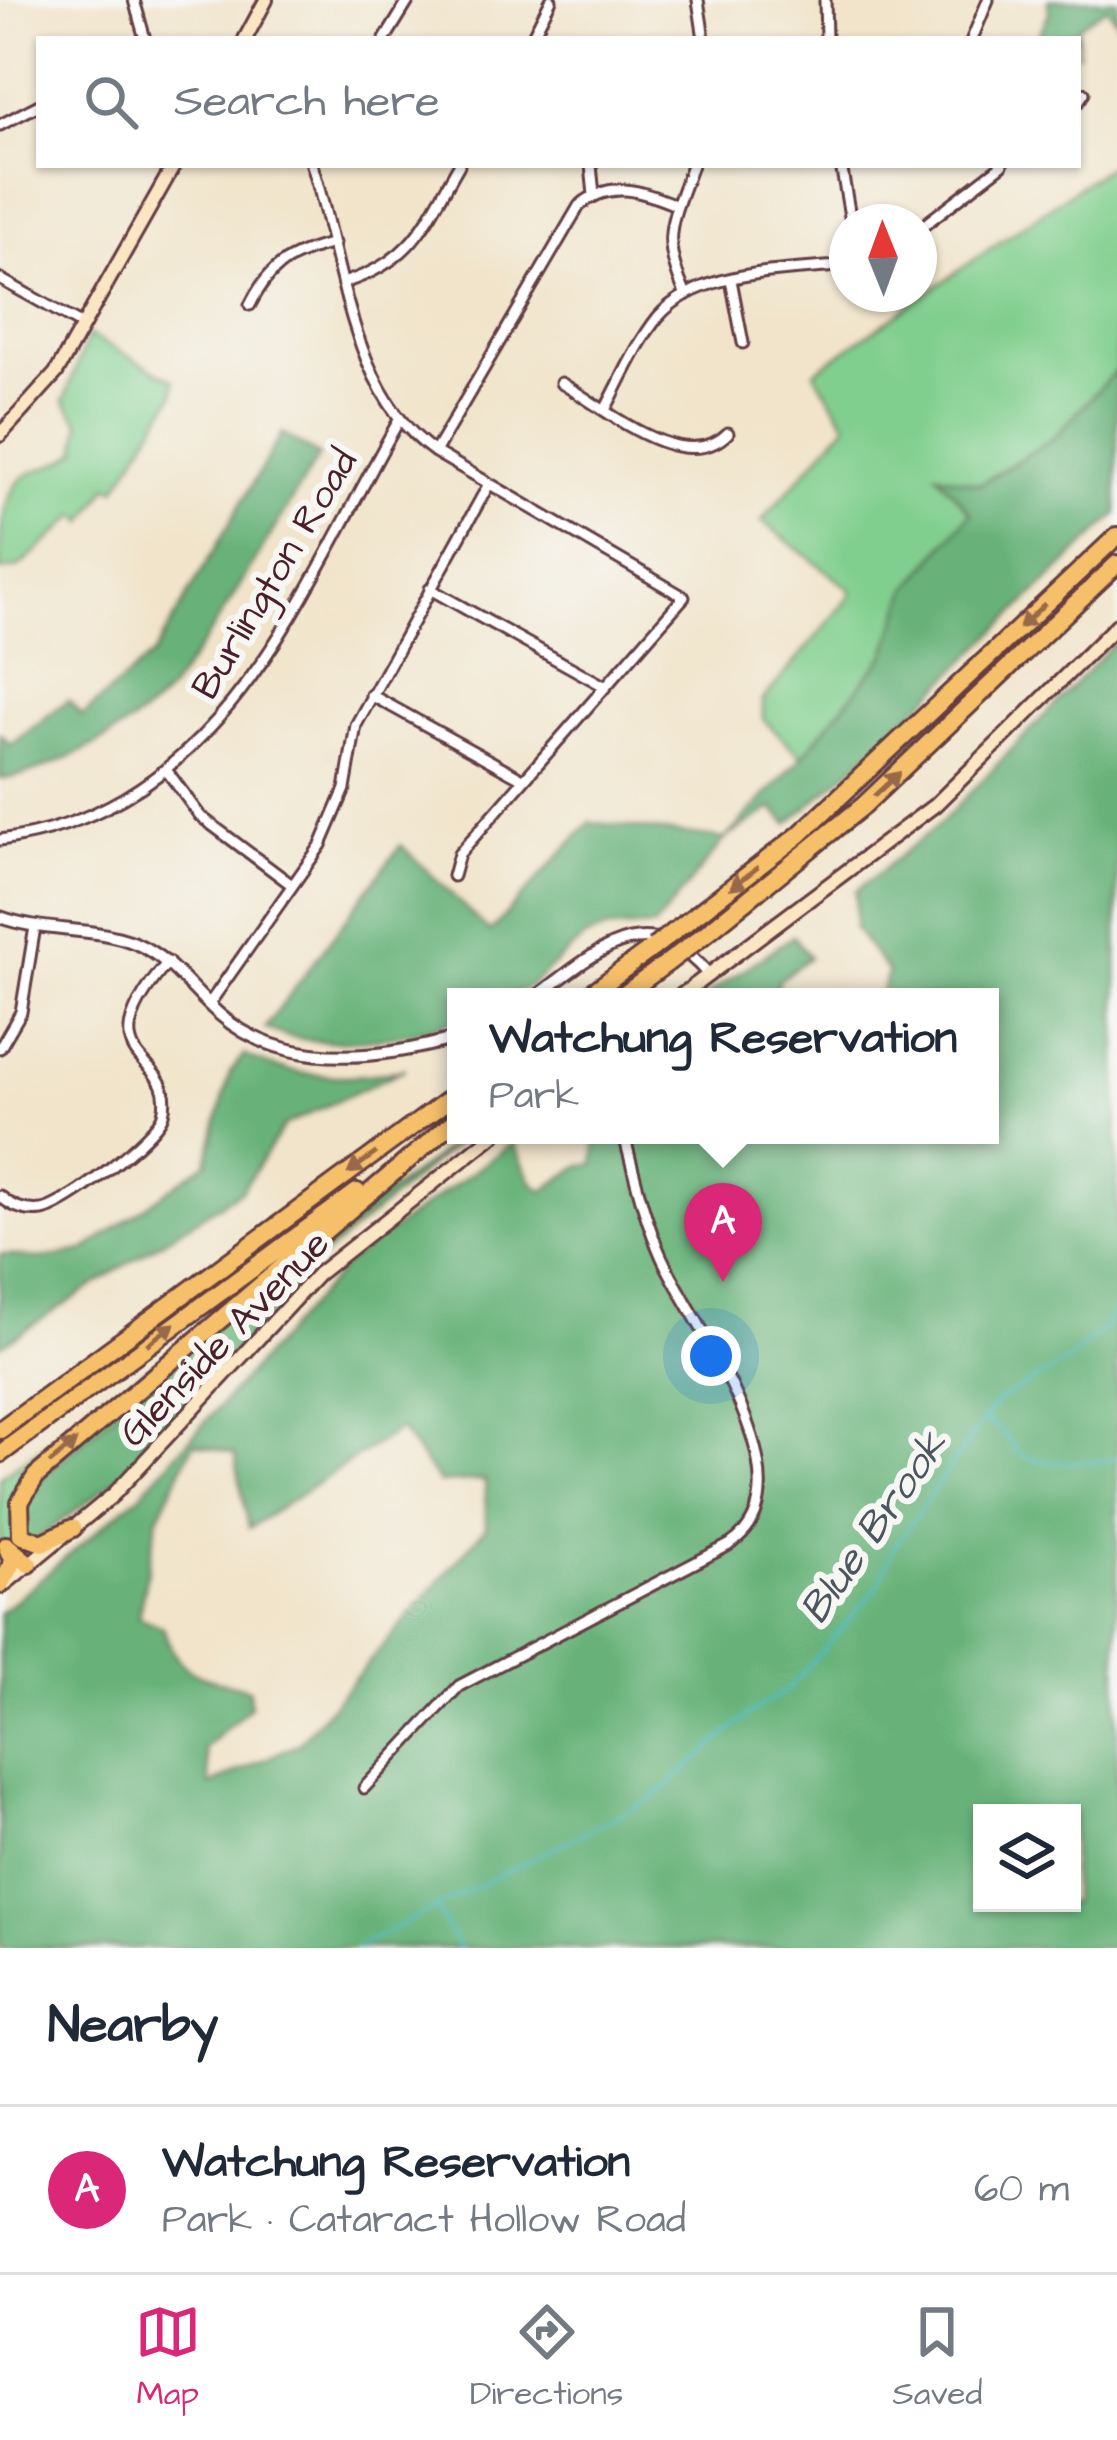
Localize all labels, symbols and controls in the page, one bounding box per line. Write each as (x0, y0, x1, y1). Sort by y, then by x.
search box (36, 36, 1081, 168)
icon: search (78, 69, 144, 135)
text: Search here (174, 71, 440, 133)
north arrow (829, 204, 937, 312)
street label: Burlington Road (180, 439, 372, 710)
one-way arrow (1018, 602, 1047, 630)
one-way arrow (872, 771, 901, 798)
one-way arrow (728, 865, 759, 890)
popup (447, 988, 999, 1144)
text: Watchung Reservation (489, 1008, 957, 1070)
text: Park (489, 1070, 579, 1124)
one-way arrow (346, 1151, 378, 1175)
pin: A (684, 1183, 762, 1282)
street label: Glenside Avenue (108, 1219, 343, 1459)
one-way arrow (146, 1323, 177, 1347)
your location (681, 1326, 741, 1386)
water label: Blue Brook (787, 1419, 963, 1636)
one-way arrow (48, 1439, 78, 1465)
map controls (973, 1804, 1081, 1912)
button: layers (973, 1804, 1081, 1912)
text: Nearby (48, 1991, 218, 2062)
text: Watchung Reservation (162, 2132, 630, 2194)
text: A (75, 2163, 99, 2217)
text: 60 m (974, 2163, 1069, 2217)
text: Park · Cataract Hollow Road (162, 2194, 686, 2248)
tab: Map (135, 2299, 201, 2417)
tab: Directions (470, 2299, 623, 2417)
tab: Saved (892, 2299, 982, 2417)

